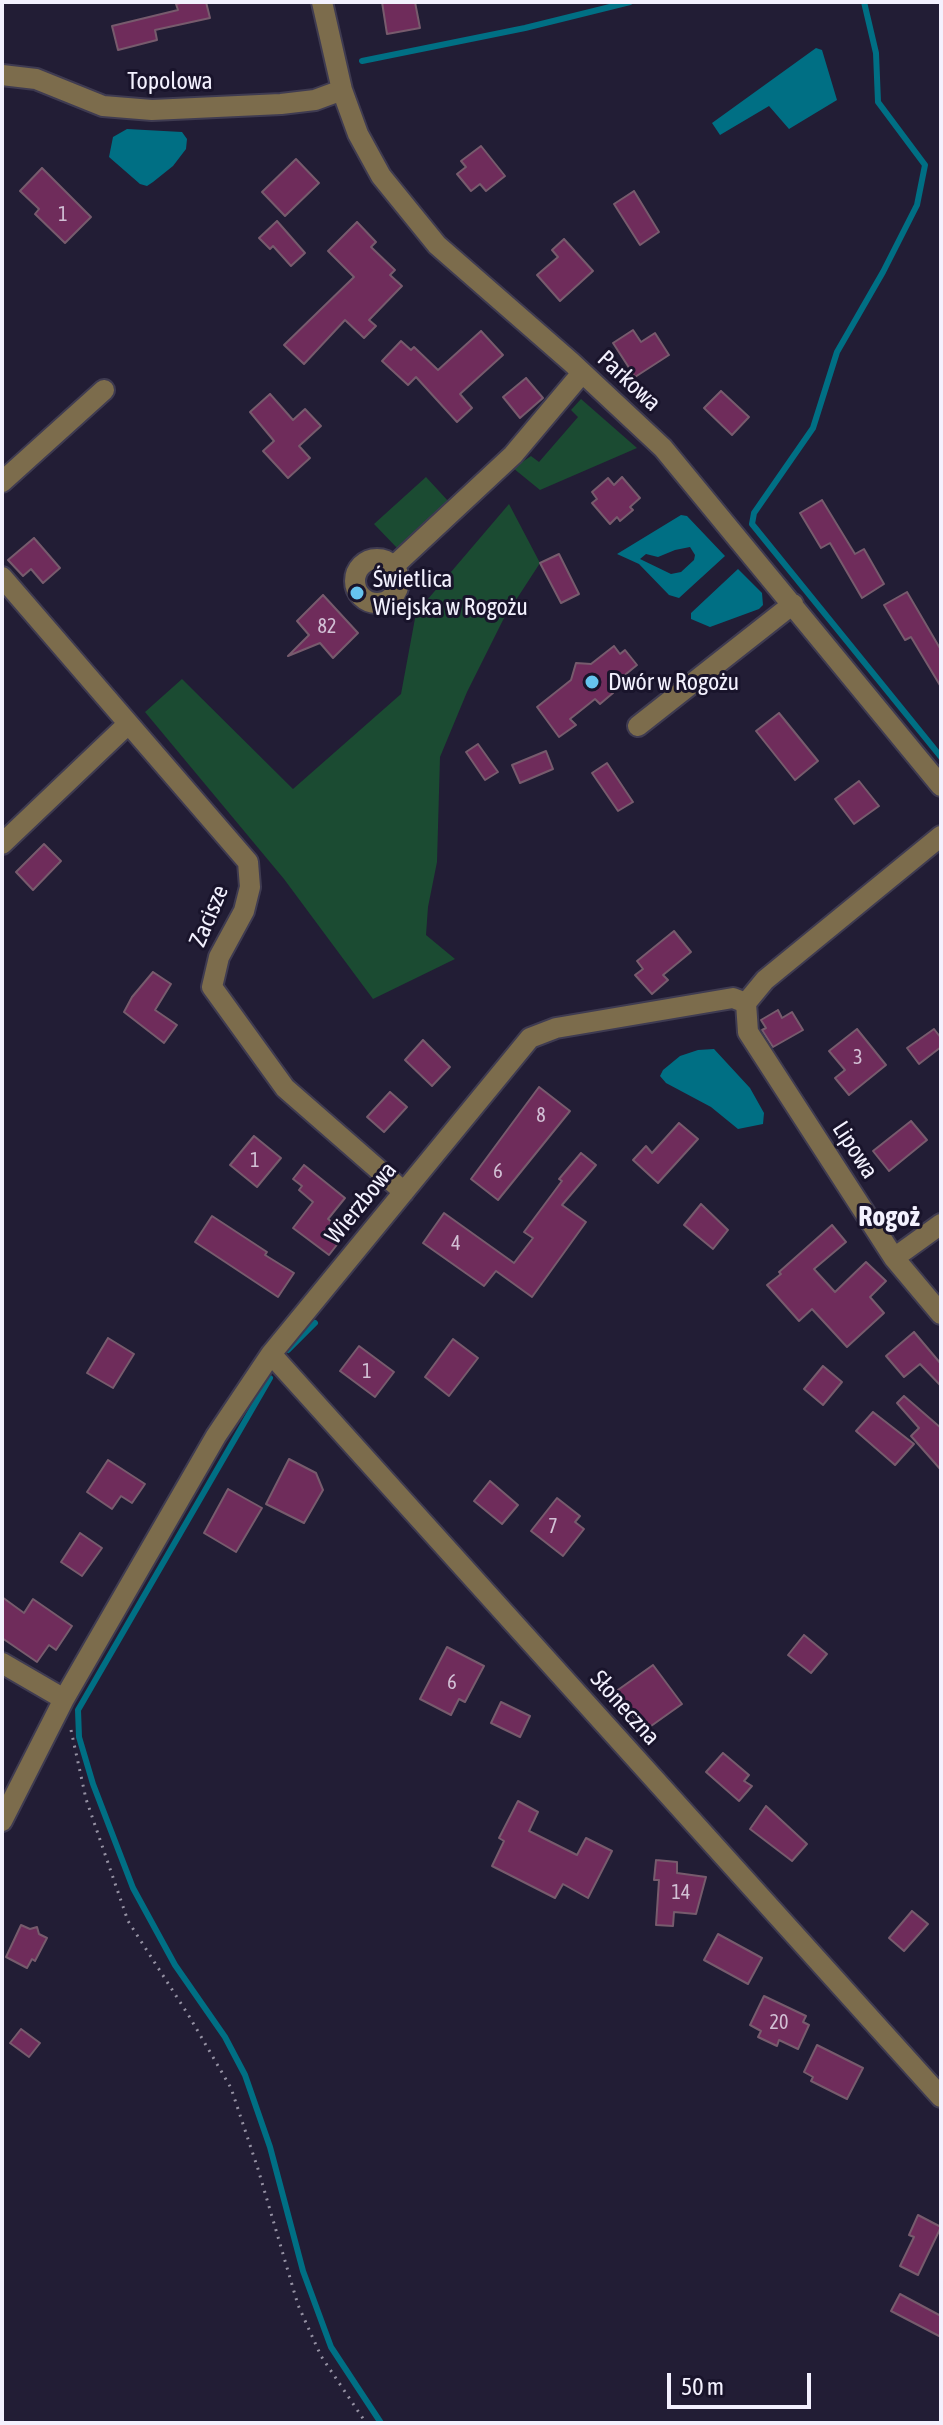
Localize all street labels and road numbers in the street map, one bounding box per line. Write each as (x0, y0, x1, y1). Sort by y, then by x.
street label: Topolowa (127, 67, 213, 95)
street label: Parkowa (591, 345, 667, 417)
street label: Zacisze (183, 881, 235, 951)
street label: Lipowa (826, 1116, 884, 1184)
street label: Wierzbowa (319, 1156, 403, 1250)
street label: Słoneczna (584, 1665, 666, 1751)

